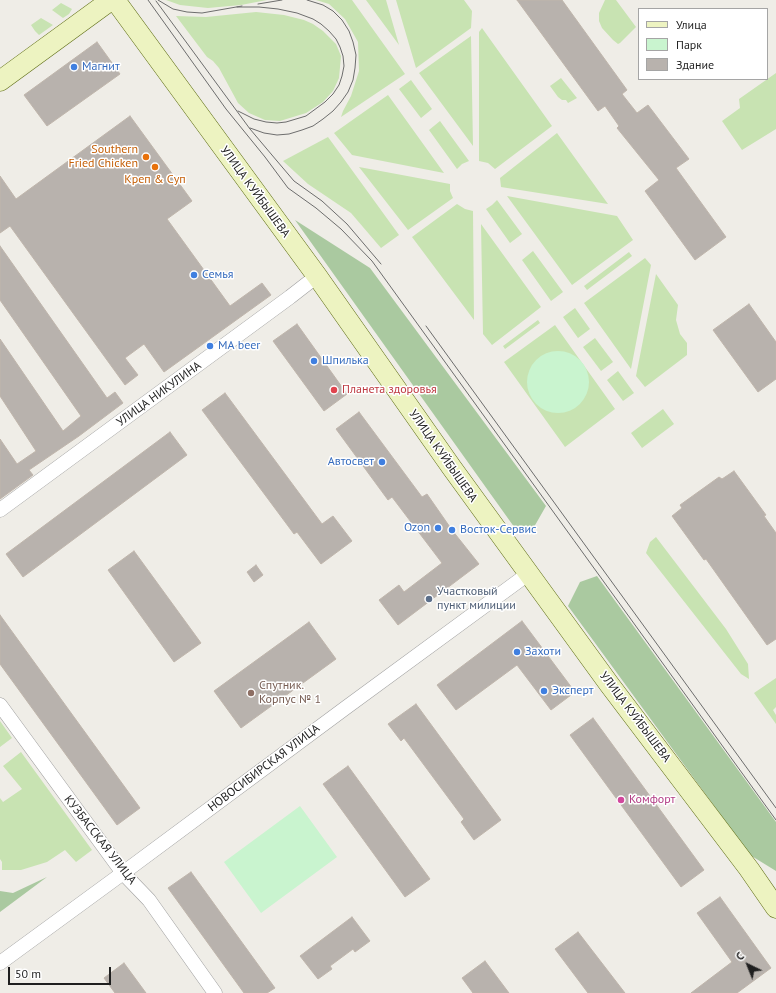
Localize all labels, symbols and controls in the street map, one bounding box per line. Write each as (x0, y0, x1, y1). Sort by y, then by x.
legend (638, 8, 768, 80)
text: Улица (676, 17, 707, 32)
text: Парк (676, 37, 702, 52)
text: Здание (676, 57, 714, 72)
place label: Магнит (82, 60, 120, 74)
marker: Магнит (69, 62, 79, 72)
place label: Southern Fried Chicken (68, 143, 138, 171)
street label: УЛИЦА КУЙБЫШЕВА (217, 144, 293, 240)
marker: Southern Fried Chicken (141, 152, 151, 162)
marker: Креп & Суп (150, 162, 160, 172)
place label: Креп & Суп (124, 173, 186, 187)
place label: Семья (202, 268, 234, 282)
marker: Семья (189, 270, 199, 280)
place label: MA beer (218, 339, 260, 353)
marker: MA beer (205, 341, 215, 351)
place label: Шпилька (322, 354, 369, 368)
marker: Шпилька (309, 356, 319, 366)
street label: УЛИЦА НИКУЛИНА (114, 358, 204, 430)
place label: Планета здоровья (342, 383, 437, 397)
marker: Планета здоровья (329, 385, 339, 395)
street label: УЛИЦА КУЙБЫШЕВА (406, 407, 480, 505)
place label: Автосвет (328, 455, 374, 469)
marker: Автосвет (377, 457, 387, 467)
place label: Ozon (404, 521, 430, 535)
marker: Ozon (433, 523, 443, 533)
place label: Восток-Сервис (460, 523, 536, 537)
marker: Восток-Сервис (447, 525, 457, 535)
place label: Участковый пункт милиции (437, 585, 516, 613)
marker: Участковый пункт милиции (424, 594, 434, 604)
place label: Захоти (525, 645, 561, 659)
marker: Захоти (512, 647, 522, 657)
street label: УЛИЦА КУЙБЫШЕВА (596, 669, 674, 765)
place label: Спутник. Корпус № 1 (259, 679, 321, 707)
place label: Эксперт (552, 684, 594, 698)
marker: Эксперт (539, 686, 549, 696)
marker: Спутник. Корпус № 1 (246, 688, 256, 698)
street label: НОВОСИБИРСКАЯ УЛИЦА (205, 721, 323, 815)
street label: КУЗБАССКАЯ УЛИЦА (61, 793, 139, 887)
place label: Комфорт (629, 793, 675, 807)
marker: Комфорт (616, 795, 626, 805)
north arrow (728, 945, 768, 985)
text: С (733, 949, 747, 963)
scale bar (10, 959, 113, 985)
text: 50 m (15, 966, 41, 981)

